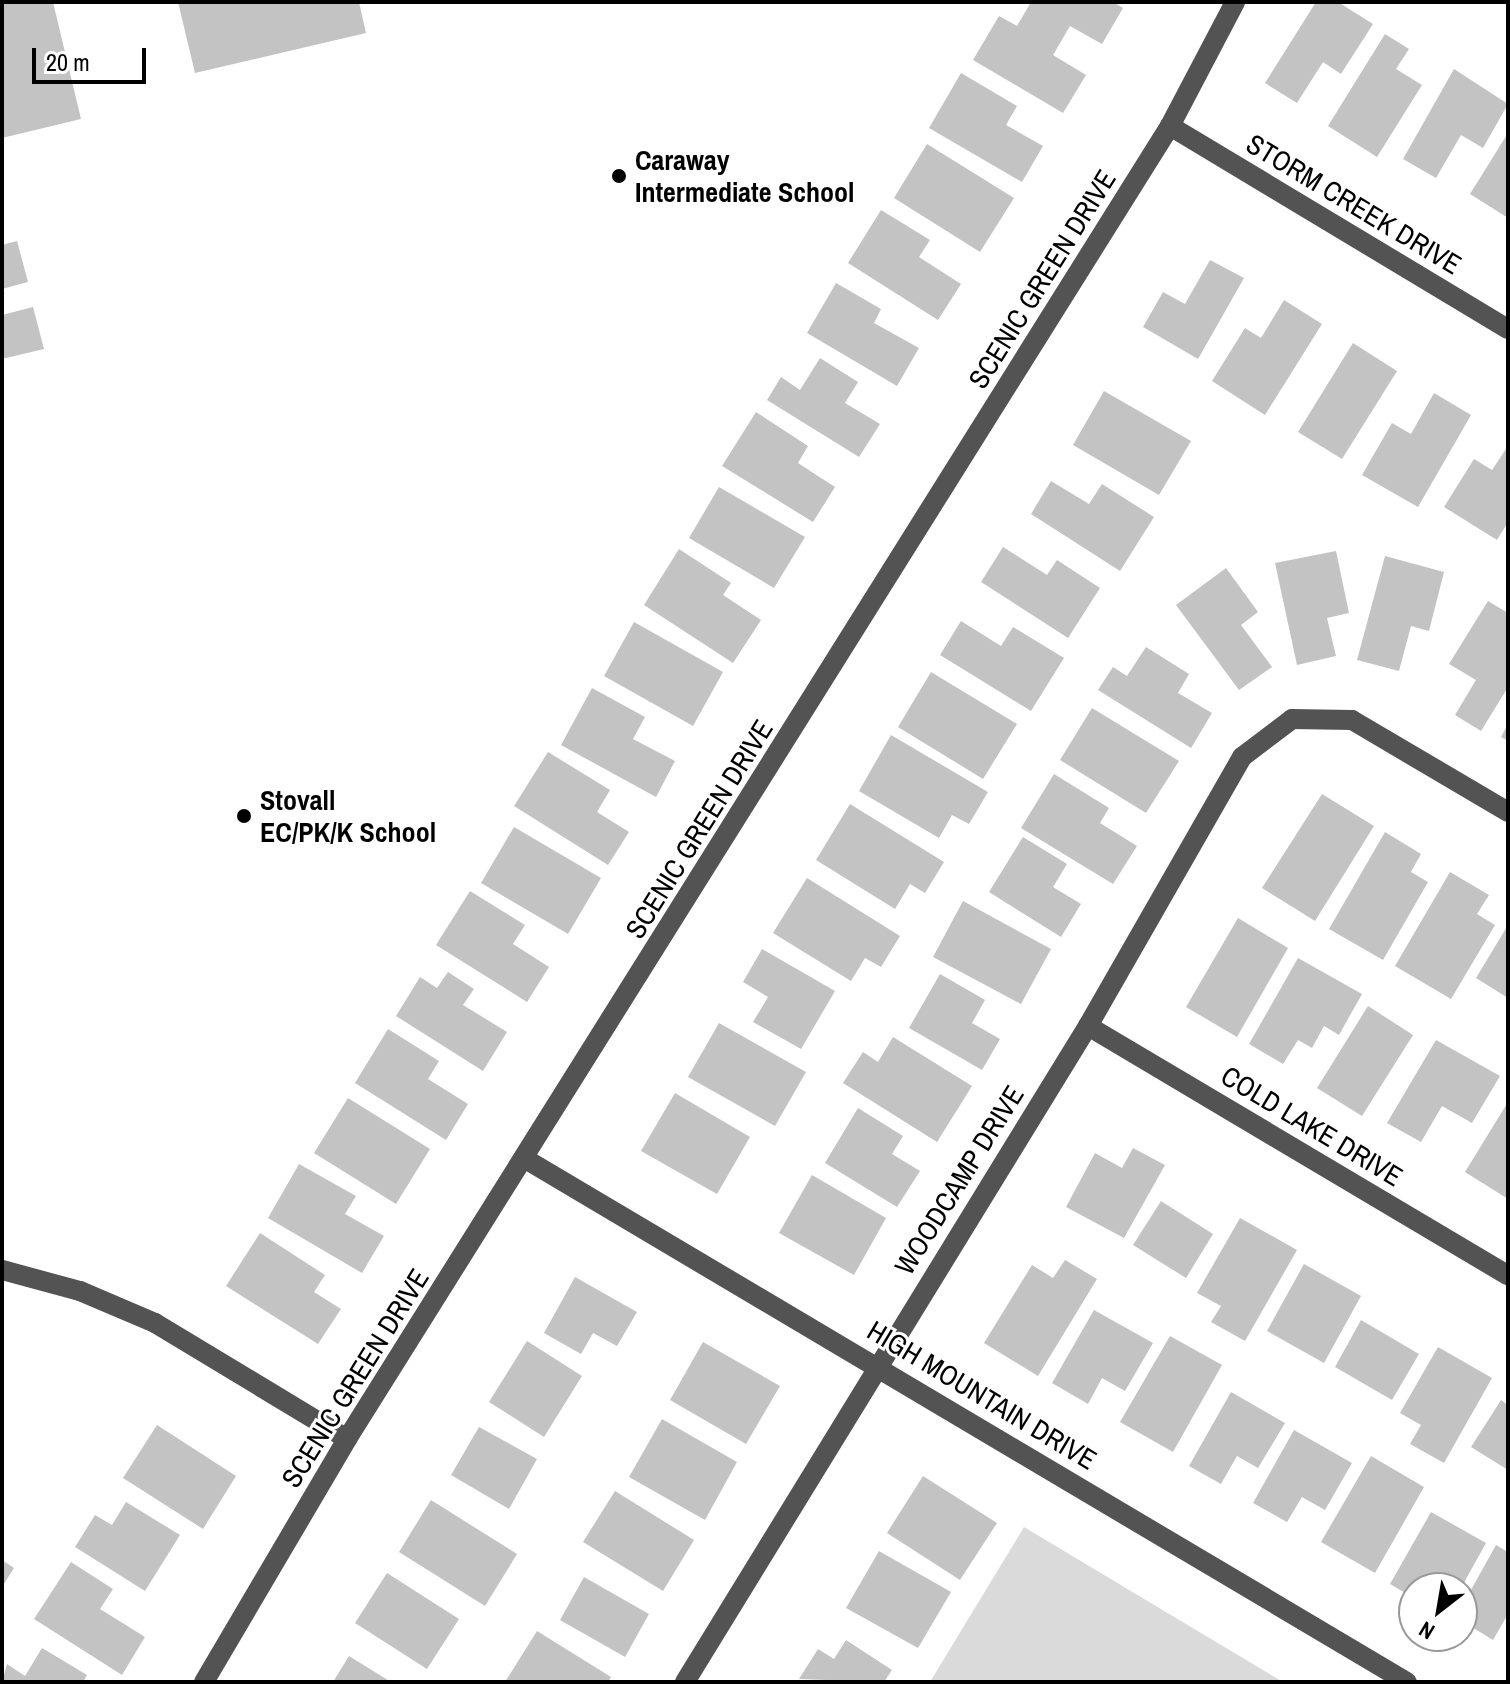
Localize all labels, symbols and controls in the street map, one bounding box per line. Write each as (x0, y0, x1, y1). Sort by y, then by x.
scale bar (36, 32, 150, 82)
text: 20 m (46, 46, 90, 78)
street label: STORM CREEK DRIVE (1241, 127, 1467, 281)
place label: Caraway Intermediate School (635, 143, 854, 209)
street label: SCENIC GREEN DRIVE (961, 164, 1123, 394)
marker: Caraway Intermediate School (610, 167, 628, 185)
street label: SCENIC GREEN DRIVE (618, 714, 780, 944)
place label: Stovall EC/PK/K School (260, 783, 436, 849)
marker: Stovall EC/PK/K School (235, 807, 253, 825)
street label: COLD LAKE DRIVE (1215, 1059, 1409, 1193)
street label: WOODCAMP DRIVE (887, 1079, 1031, 1281)
street label: SCENIC GREEN DRIVE (274, 1263, 436, 1493)
street label: HIGH MOUNTAIN DRIVE (861, 1313, 1103, 1477)
north arrow (1398, 1572, 1478, 1652)
text: N (1413, 1615, 1440, 1647)

